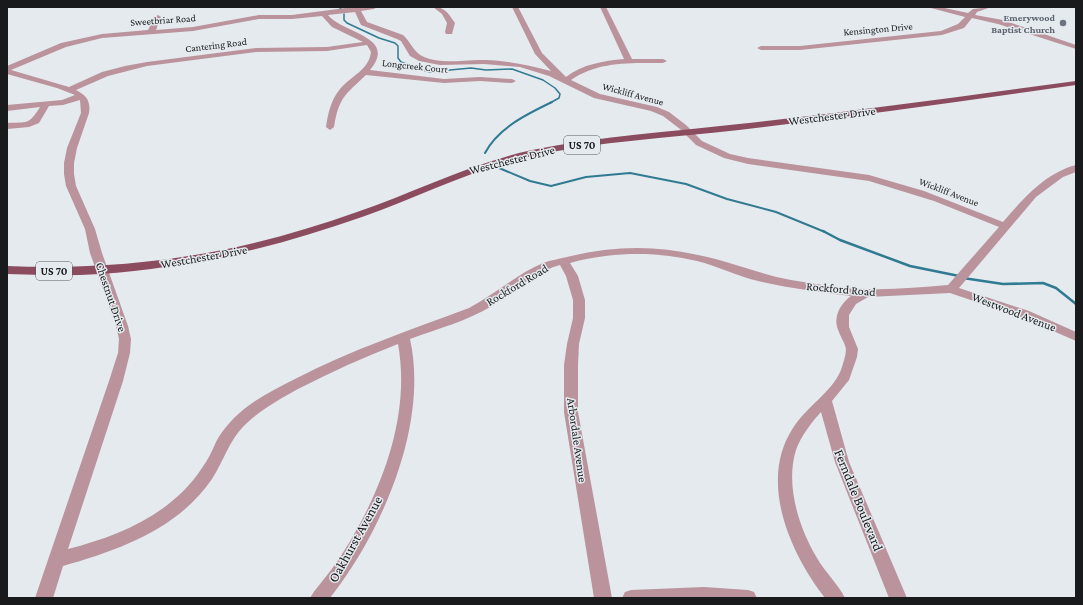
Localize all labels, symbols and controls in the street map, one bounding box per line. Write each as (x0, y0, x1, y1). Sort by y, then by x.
street label: Sweetbriar Road (130, 12, 197, 28)
place label: Emerywood Baptist Church (991, 12, 1056, 35)
marker: Emerywood Baptist Church (1058, 18, 1068, 28)
street label: Kensington Drive (843, 20, 914, 38)
street label: Cantering Road (185, 36, 248, 54)
street label: Longcreek Court (382, 57, 449, 75)
street label: Wickliff Avenue (601, 81, 665, 108)
street label: Westchester Drive (788, 104, 876, 128)
road number: US 70 (564, 136, 600, 154)
street label: Westchester Drive (468, 143, 556, 177)
street label: Wickliff Avenue (918, 176, 981, 209)
street label: Westchester Drive (160, 243, 248, 271)
street label: Chestnut Drive (93, 260, 129, 334)
street label: Rockford Road (484, 261, 551, 309)
road number: US 70 (36, 262, 72, 280)
street label: Rockford Road (806, 279, 877, 299)
street label: Westwood Avenue (970, 290, 1058, 334)
street label: Arbordale Avenue (564, 397, 590, 483)
street label: Ferndale Boulevard (831, 447, 887, 554)
street label: Oakhurst Avenue (325, 493, 385, 585)

